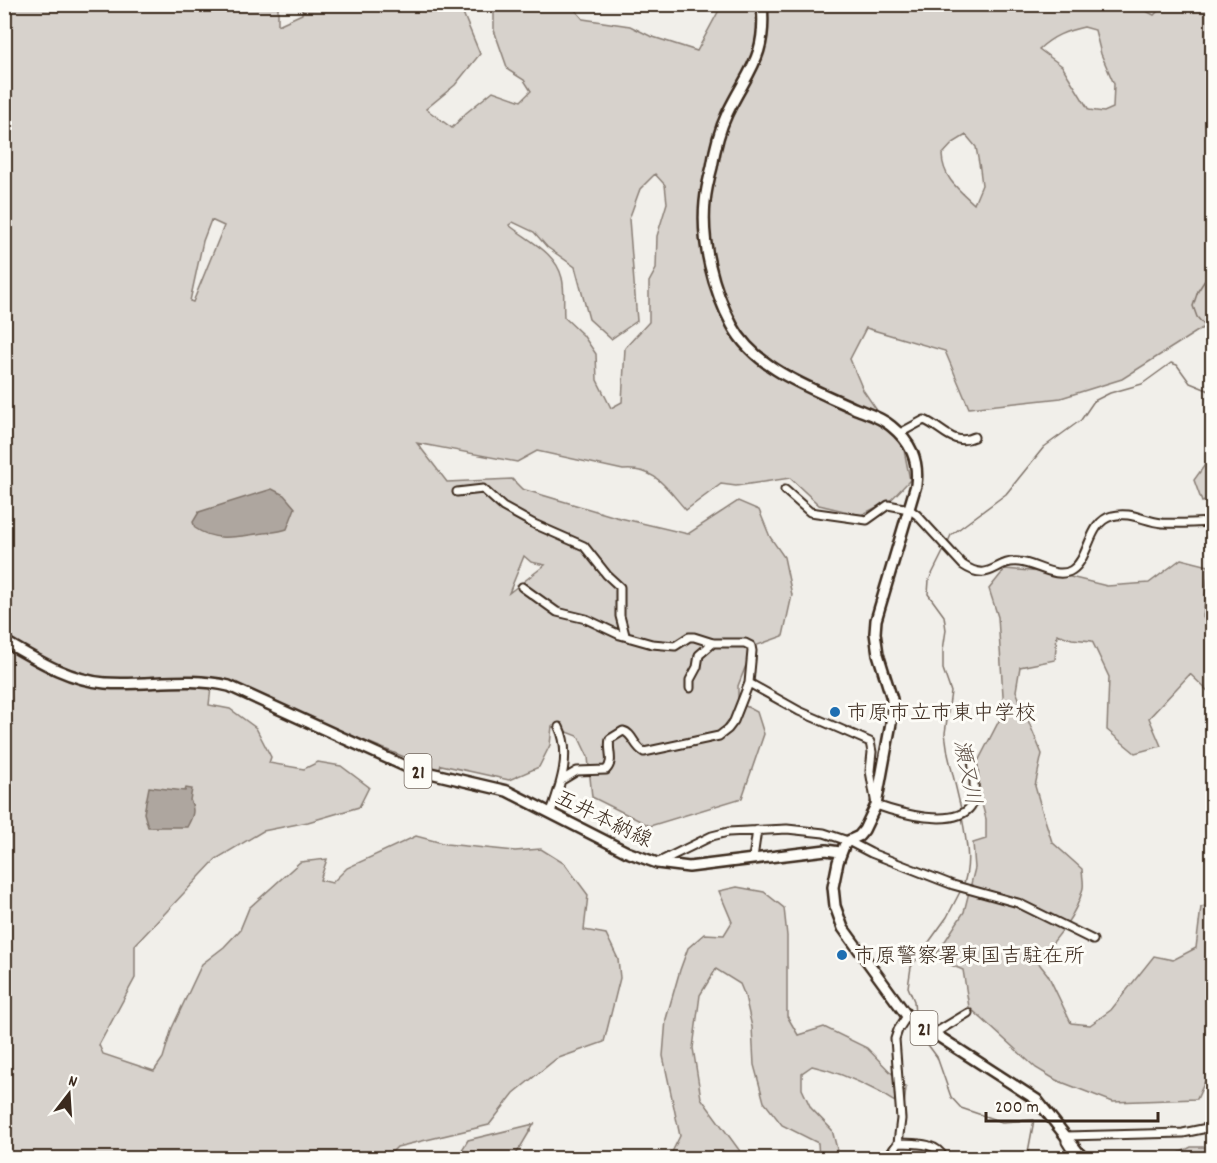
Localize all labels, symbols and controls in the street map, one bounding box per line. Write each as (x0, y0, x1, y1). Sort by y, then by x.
place label: 市原市立市東中学校 (847, 700, 1036, 730)
marker: 市原市立市東中学校 (828, 705, 842, 719)
water label: 瀬又川 (944, 737, 987, 808)
road number: 21 (404, 754, 432, 788)
street label: 五井本納線 (549, 784, 656, 857)
place label: 市原警察署東国吉駐在所 (854, 943, 1085, 973)
marker: 市原警察署東国吉駐在所 (835, 948, 849, 962)
road number: 21 (910, 1011, 938, 1045)
north arrow (39, 1064, 99, 1124)
text: N (66, 1070, 80, 1094)
scale bar (986, 1085, 1158, 1123)
text: 200 m (995, 1096, 1039, 1121)

